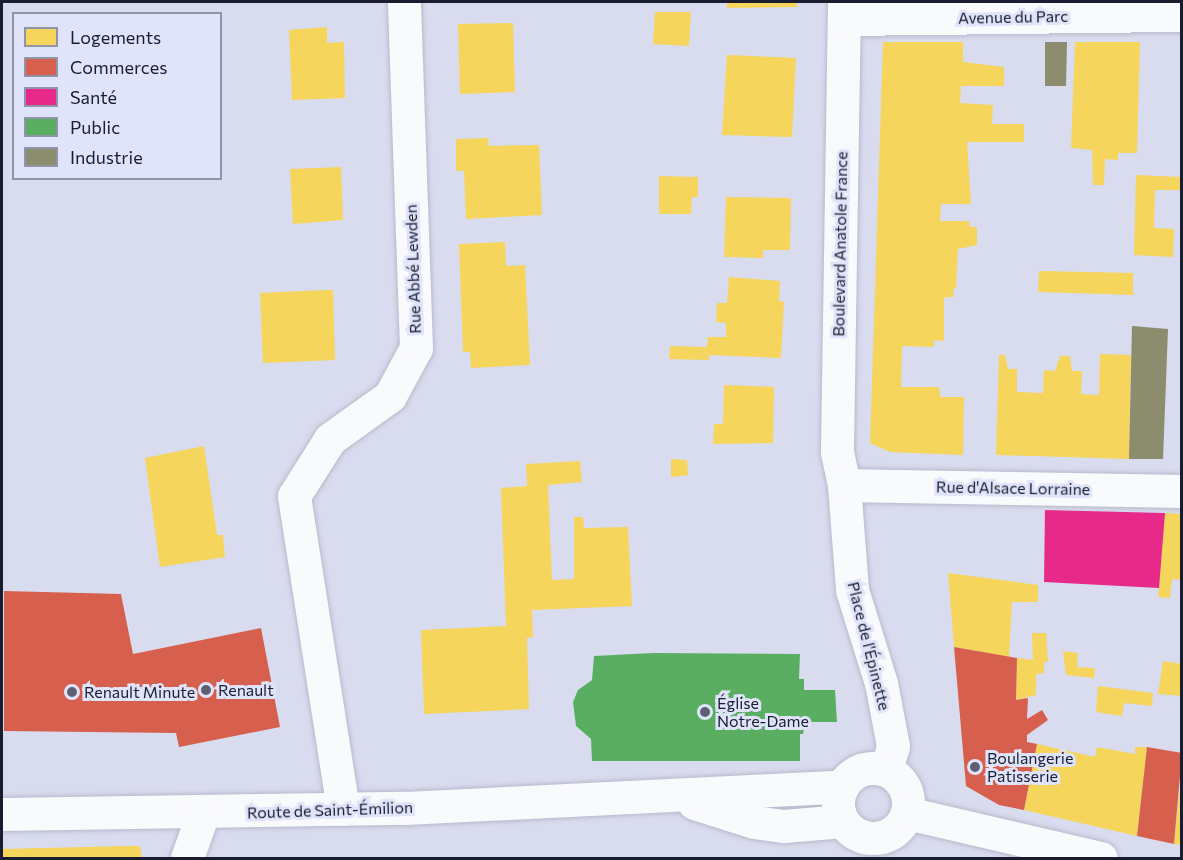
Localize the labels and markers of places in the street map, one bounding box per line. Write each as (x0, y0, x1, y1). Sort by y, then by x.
place label: Renault (218, 680, 274, 700)
place label: Renault Minute (84, 682, 195, 702)
marker: Renault (199, 683, 213, 697)
marker: Renault Minute (65, 685, 79, 699)
place label: Église Notre-Dame (717, 693, 809, 731)
marker: Église Notre-Dame (698, 705, 712, 719)
place label: Boulangerie Patisserie (987, 748, 1073, 786)
marker: Boulangerie Patisserie (968, 760, 982, 774)

